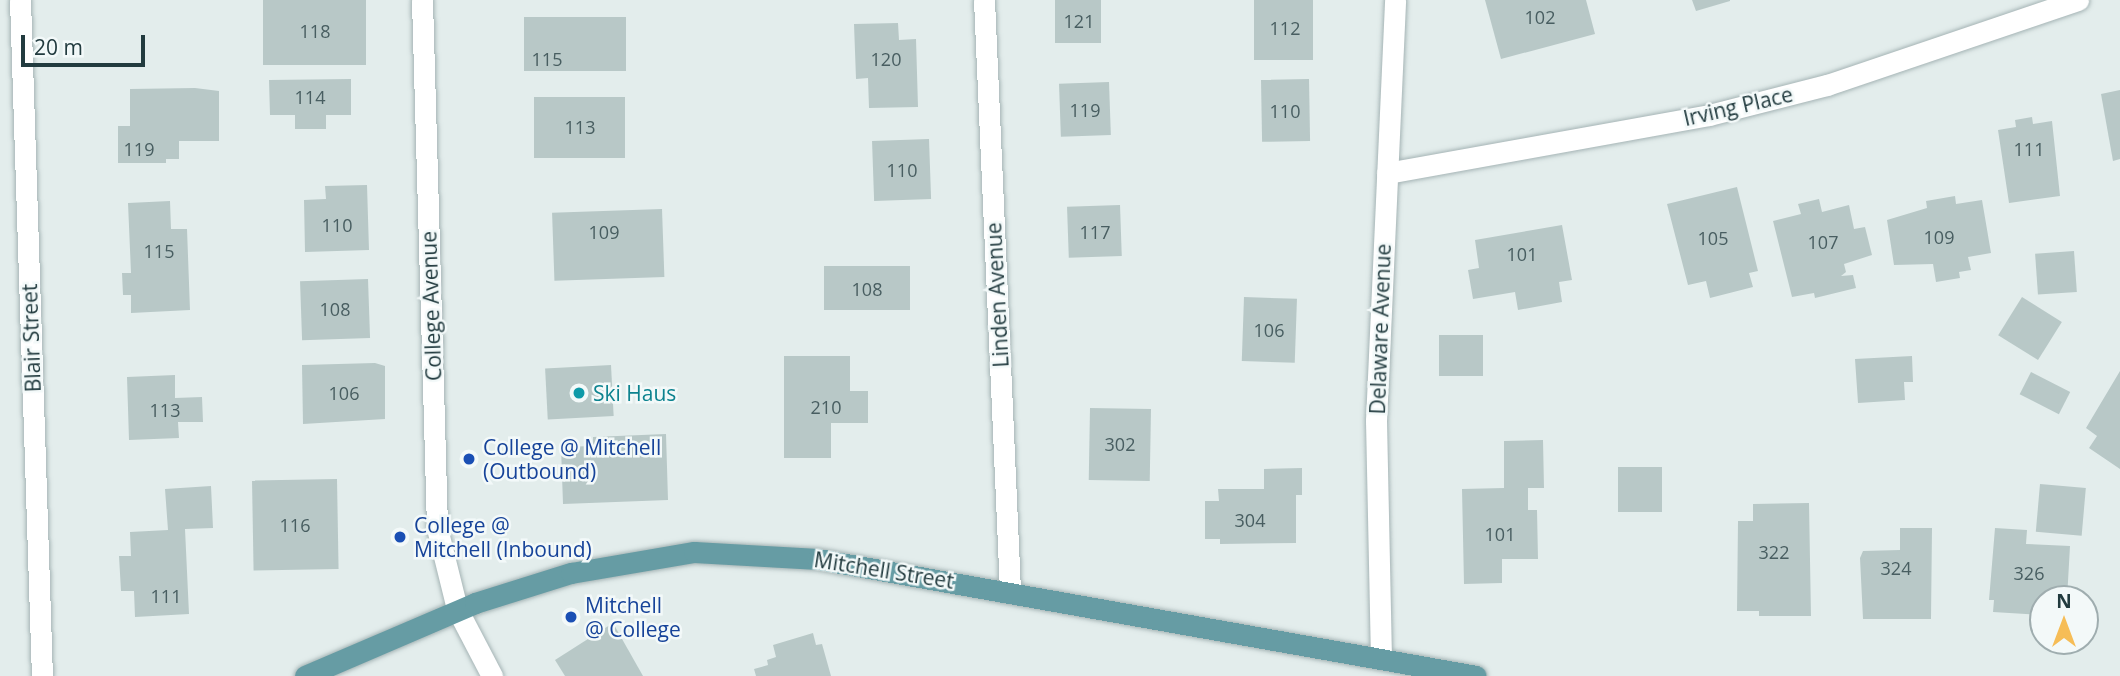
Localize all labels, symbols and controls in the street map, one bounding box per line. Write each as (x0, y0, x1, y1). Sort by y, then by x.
house number: 102 (1525, 6, 1555, 28)
house number: 121 (1064, 10, 1094, 32)
house number: 112 (1270, 17, 1300, 39)
house number: 118 (300, 20, 330, 42)
scale bar (24, 21, 149, 65)
text: 20 m (34, 33, 83, 61)
house number: 115 (532, 48, 562, 70)
house number: 120 (871, 48, 901, 70)
street label: Irving Place (1681, 81, 1795, 131)
house number: 114 (295, 86, 325, 108)
house number: 119 (1070, 99, 1100, 121)
house number: 110 (1270, 100, 1300, 122)
house number: 113 (565, 116, 595, 138)
house number: 119 (124, 138, 154, 160)
house number: 111 (2014, 138, 2044, 160)
house number: 110 (887, 159, 917, 181)
house number: 110 (322, 214, 352, 236)
house number: 109 (589, 221, 619, 243)
house number: 117 (1080, 221, 1110, 243)
street label: Linden Avenue (981, 222, 1013, 368)
house number: 109 (1924, 226, 1954, 248)
house number: 105 (1698, 227, 1728, 249)
street label: College Avenue (416, 231, 446, 381)
house number: 107 (1808, 231, 1838, 253)
house number: 115 (144, 240, 174, 262)
street label: Delaware Avenue (1364, 243, 1396, 415)
house number: 101 (1507, 243, 1537, 265)
house number: 108 (852, 278, 882, 300)
street label: Blair Street (17, 283, 45, 393)
house number: 108 (320, 298, 350, 320)
house number: 106 (1254, 319, 1284, 341)
place label: Ski Haus (593, 380, 676, 406)
house number: 106 (329, 382, 359, 404)
marker: Ski Haus (571, 385, 587, 401)
house number: 210 (811, 396, 841, 418)
house number: 113 (150, 399, 180, 421)
house number: 302 (1105, 433, 1135, 455)
place label: College @ Mitchell (Outbound) (483, 434, 661, 484)
marker: College @ Mitchell (Outbound) (461, 451, 477, 467)
house number: 304 (1235, 509, 1265, 531)
place label: College @ Mitchell (Inbound) (414, 512, 592, 562)
house number: 116 (280, 514, 310, 536)
house number: 101 (1485, 523, 1515, 545)
marker: College @ Mitchell (Inbound) (392, 529, 408, 545)
house number: 322 (1759, 541, 1789, 563)
street label: Mitchell Street (812, 547, 956, 593)
house number: 324 (1881, 557, 1911, 579)
house number: 326 (2014, 562, 2044, 584)
house number: 111 (151, 585, 181, 607)
north arrow (2029, 585, 2099, 655)
text: N (2056, 588, 2072, 614)
place label: Mitchell @ College (585, 592, 681, 642)
marker: Mitchell @ College (563, 609, 579, 625)

